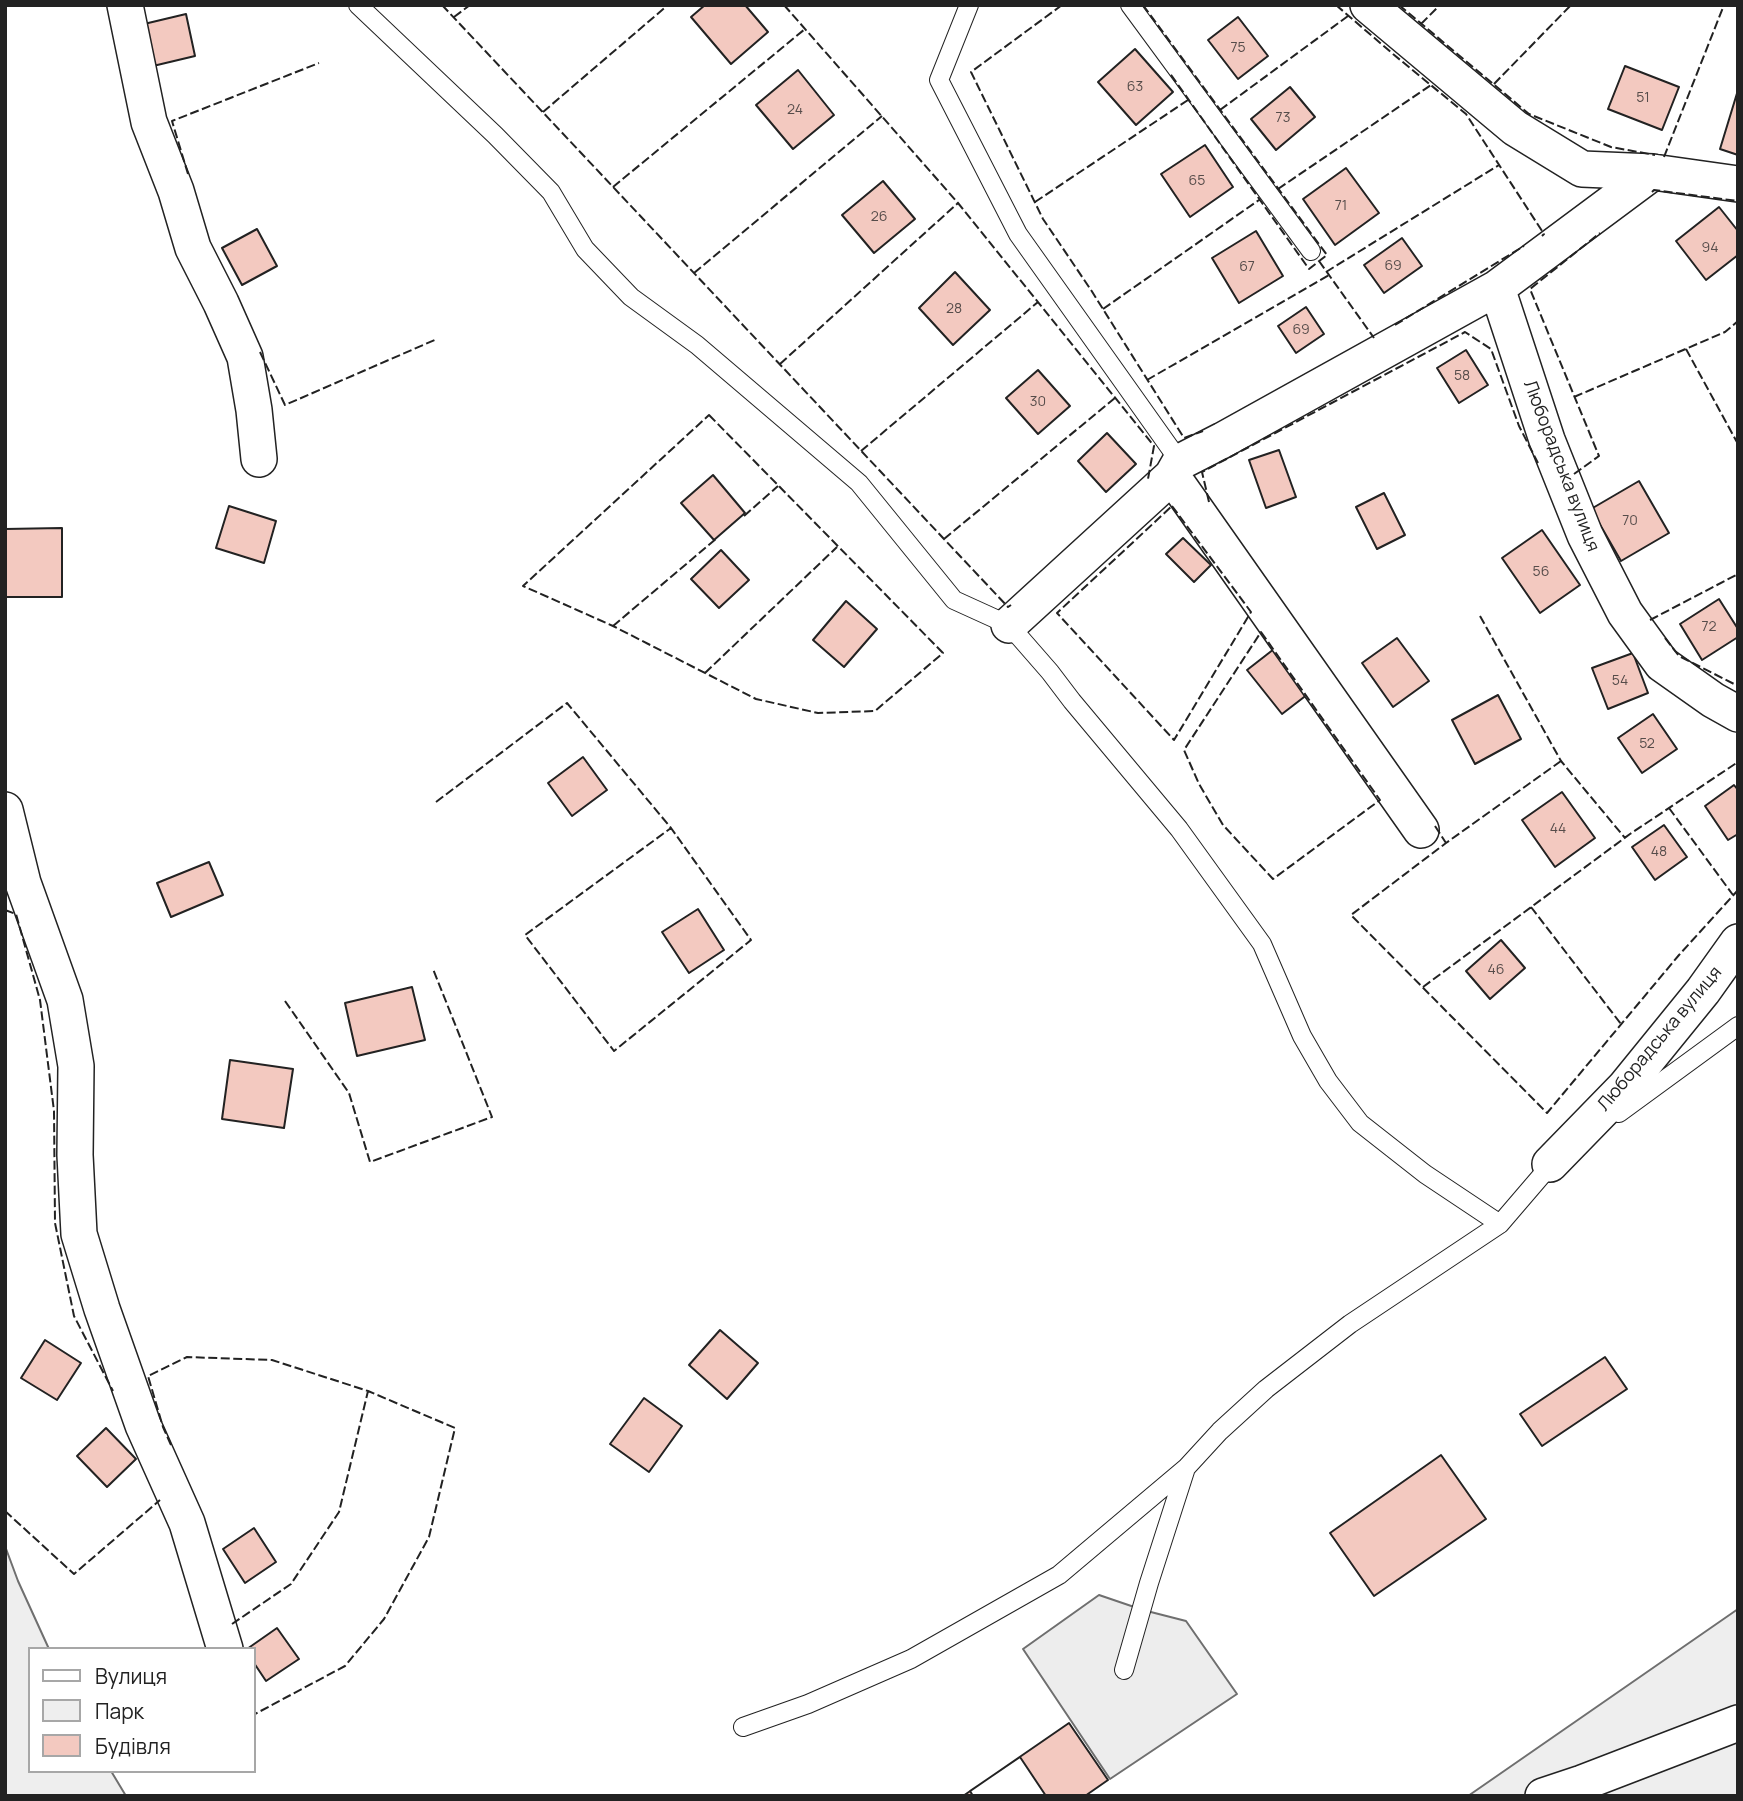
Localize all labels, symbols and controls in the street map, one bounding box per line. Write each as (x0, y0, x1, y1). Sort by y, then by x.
house number: 75 (1230, 40, 1246, 56)
house number: 63 (1127, 79, 1143, 95)
house number: 51 (1636, 90, 1650, 106)
house number: 24 (787, 102, 803, 118)
house number: 73 (1276, 110, 1290, 126)
house number: 65 (1189, 173, 1205, 189)
house number: 71 (1335, 198, 1347, 214)
house number: 26 (871, 209, 887, 225)
house number: 94 (1702, 240, 1718, 256)
house number: 69 (1384, 258, 1402, 274)
house number: 67 (1239, 259, 1255, 275)
house number: 28 (946, 301, 962, 317)
house number: 69 (1292, 322, 1310, 338)
house number: 58 (1454, 368, 1470, 384)
street label: Люборадська вулиця (1518, 377, 1604, 555)
house number: 30 (1030, 394, 1046, 410)
house number: 70 (1622, 513, 1638, 529)
house number: 56 (1533, 564, 1549, 580)
house number: 72 (1701, 619, 1717, 635)
house number: 54 (1612, 673, 1628, 689)
house number: 52 (1639, 736, 1655, 752)
house number: 44 (1550, 821, 1566, 837)
house number: 48 (1651, 844, 1667, 860)
house number: 46 (1488, 962, 1504, 978)
street label: Люборадська вулиця (1593, 962, 1727, 1116)
legend (28, 1647, 256, 1773)
text: Вулиця (95, 1662, 167, 1690)
text: Парк (95, 1697, 144, 1725)
text: Будівля (95, 1732, 171, 1760)

